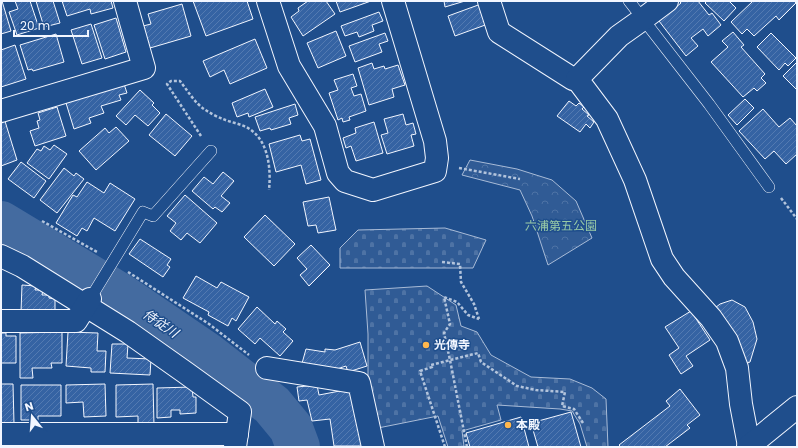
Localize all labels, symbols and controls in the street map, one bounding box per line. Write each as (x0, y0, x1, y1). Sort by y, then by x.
scale bar (14, 12, 88, 38)
text: 20 m (20, 17, 50, 34)
park label: 六浦第五公園 (525, 217, 597, 234)
water label: 侍従川 (139, 305, 184, 343)
place label: 光傳寺 (434, 336, 470, 353)
marker: 光傳寺 (421, 340, 431, 350)
north arrow (12, 396, 52, 436)
text: N (23, 398, 35, 415)
place label: 本殿 (516, 416, 540, 433)
marker: 本殿 (503, 420, 513, 430)

